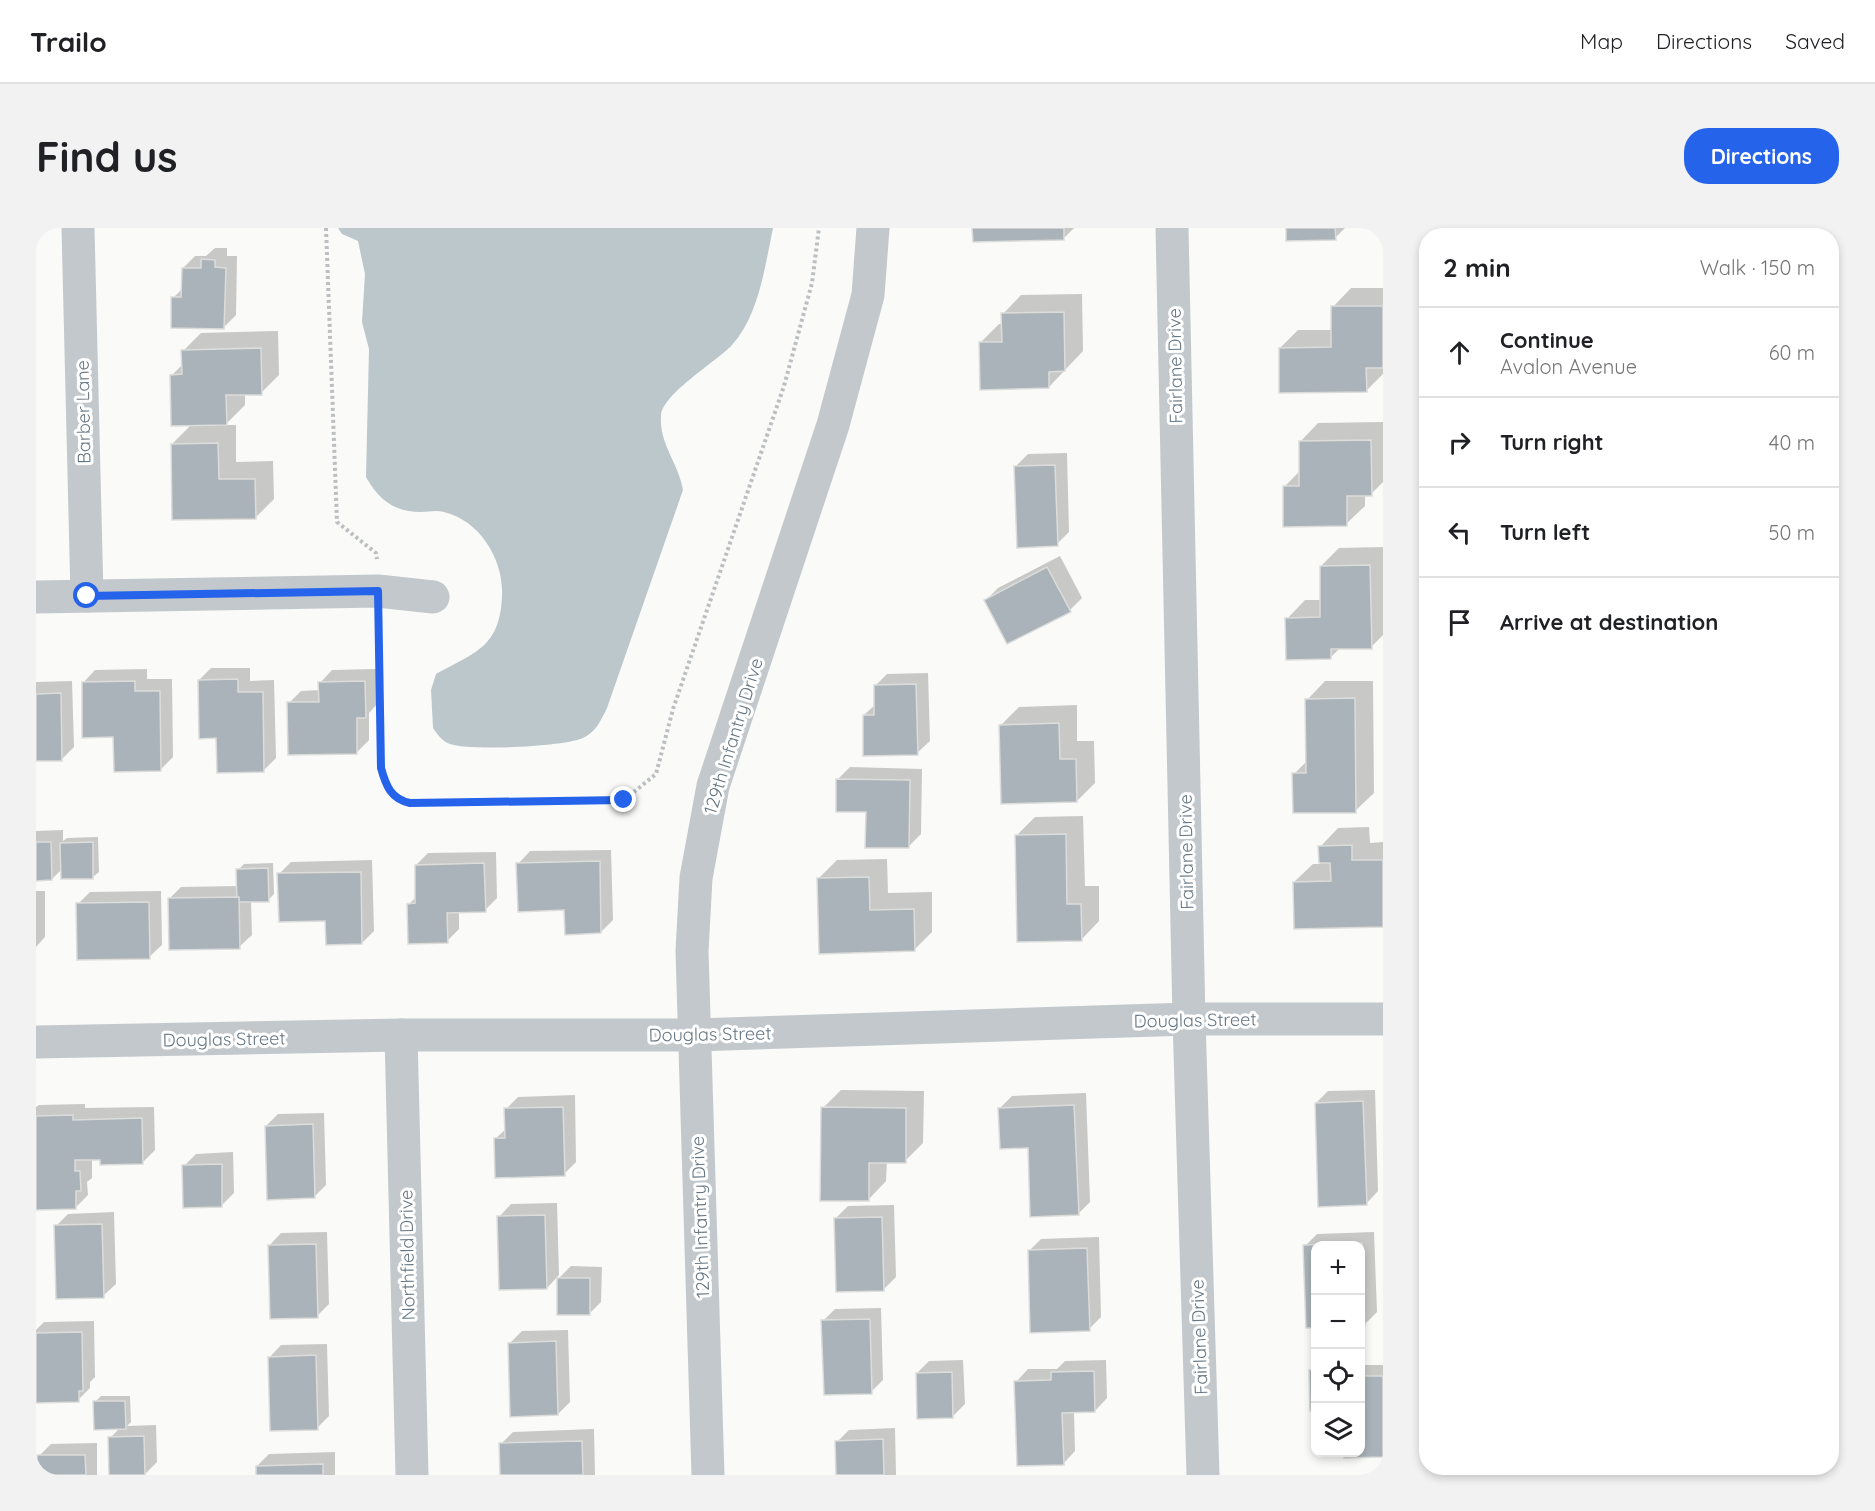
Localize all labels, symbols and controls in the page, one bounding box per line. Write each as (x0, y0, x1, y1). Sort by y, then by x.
text: Trailo (30, 24, 107, 59)
text: Map (1580, 28, 1623, 54)
text: Directions (1656, 28, 1752, 54)
text: Saved (1785, 28, 1845, 54)
button: Directions (1684, 128, 1839, 184)
text: Find us (36, 130, 178, 183)
text: 2 min (1443, 251, 1511, 284)
text: Walk · 150 m (1700, 255, 1815, 280)
street label: Fairlane Drive (1162, 308, 1188, 424)
text: Continue (1500, 326, 1594, 354)
icon: ahead (1443, 336, 1476, 369)
text: 60 m (1769, 340, 1815, 365)
text: Avalon Avenue (1500, 354, 1637, 379)
street label: Barber Lane (71, 360, 95, 464)
icon: right (1443, 426, 1476, 459)
text: Turn right (1500, 428, 1604, 456)
text: 40 m (1769, 430, 1815, 455)
icon: left (1443, 516, 1476, 549)
text: Turn left (1500, 518, 1590, 546)
text: 50 m (1769, 520, 1815, 545)
route start (73, 582, 99, 608)
icon: arrive (1443, 606, 1476, 639)
text: Arrive at destination (1500, 608, 1718, 636)
street label: 129th Infantry Drive (698, 655, 768, 817)
route end (610, 786, 636, 812)
street label: Fairlane Drive (1173, 794, 1199, 910)
street label: Douglas Street (1133, 1007, 1257, 1033)
street label: Douglas Street (648, 1021, 772, 1047)
street label: Douglas Street (162, 1026, 286, 1052)
street label: 129th Infantry Drive (686, 1136, 714, 1298)
street label: Northfield Drive (394, 1189, 420, 1321)
map controls (1311, 1241, 1365, 1457)
button: + (1311, 1241, 1365, 1295)
street label: Fairlane Drive (1185, 1279, 1213, 1395)
button: − (1311, 1295, 1365, 1349)
button: locate (1311, 1349, 1365, 1403)
button: layers (1311, 1403, 1365, 1457)

